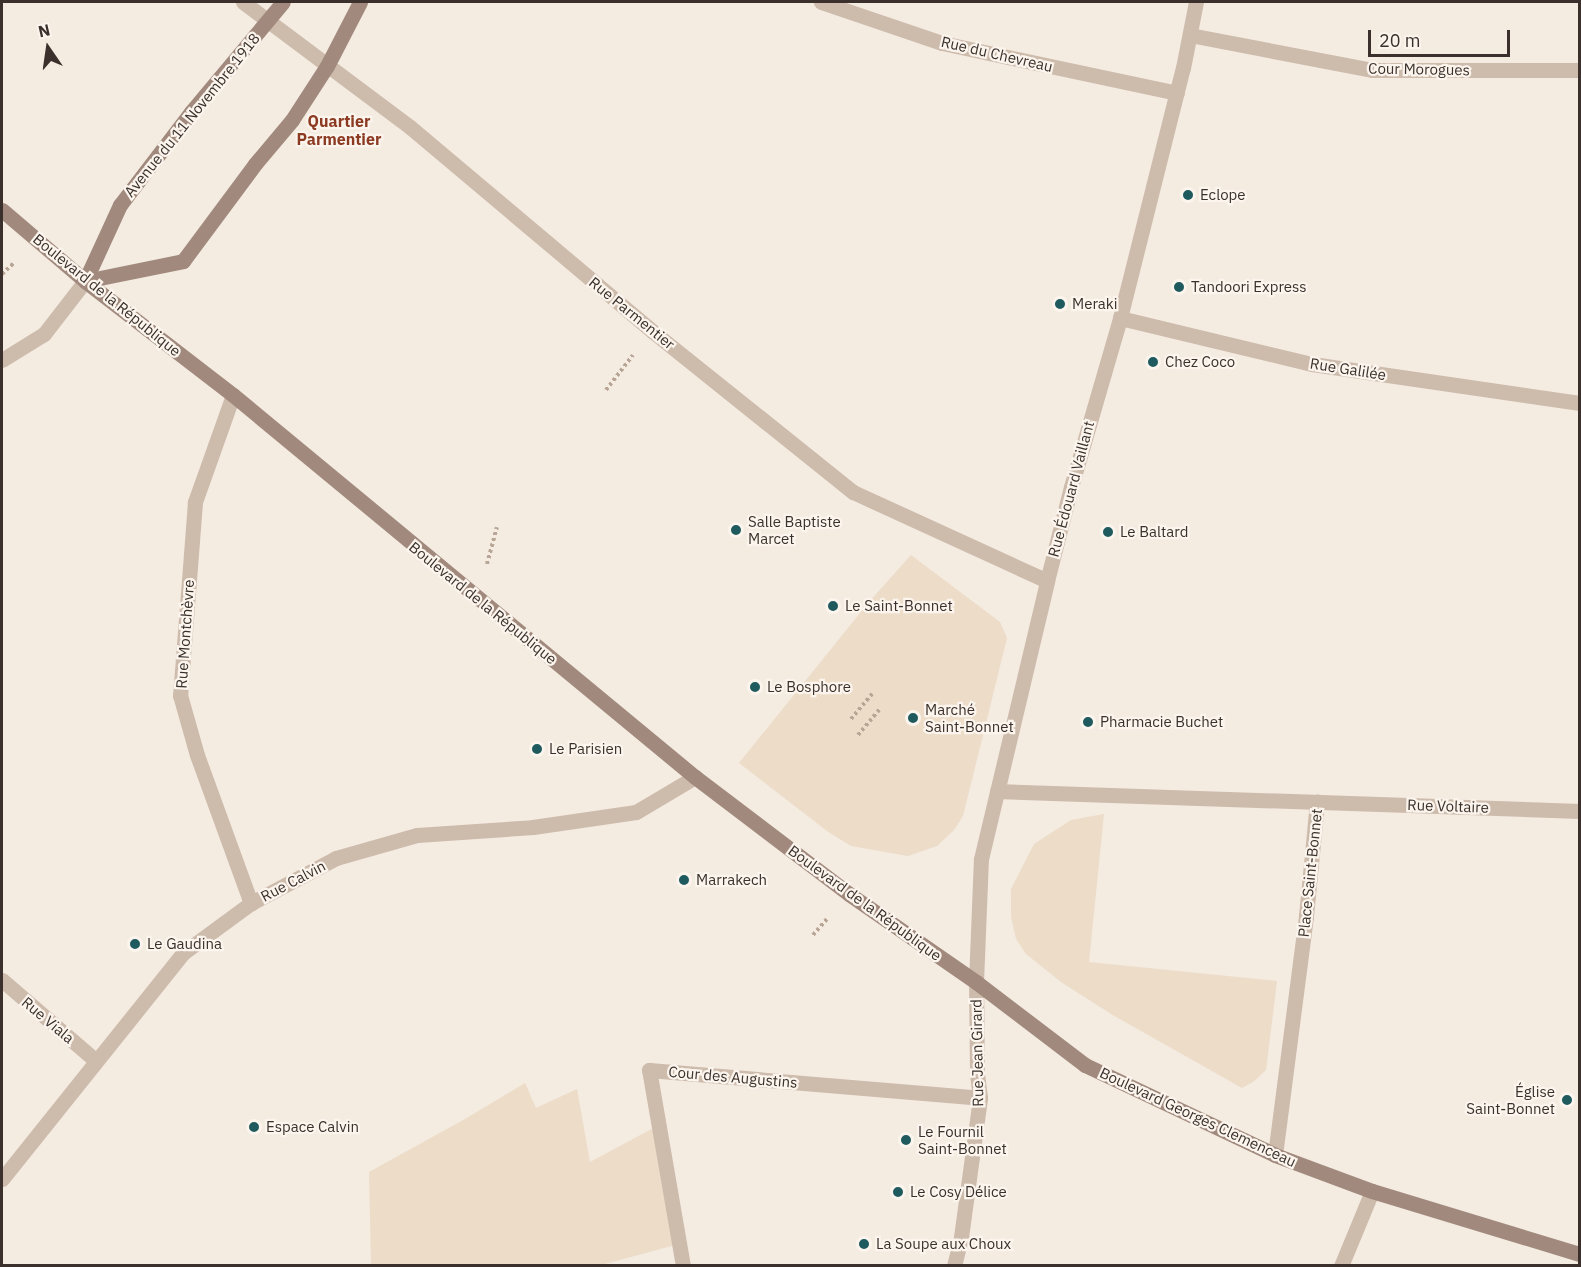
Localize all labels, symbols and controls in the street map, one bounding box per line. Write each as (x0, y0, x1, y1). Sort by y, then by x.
north arrow (18, 18, 78, 78)
scale bar (1371, 18, 1514, 56)
text: N (36, 19, 52, 42)
text: 20 m (1379, 29, 1421, 52)
street label: Avenue du 11 Novembre 1918 (120, 30, 264, 200)
street label: Rue du Chevreau (939, 32, 1055, 76)
street label: Cour Morogues (1368, 59, 1470, 79)
district label: Quartier Parmentier (297, 111, 381, 149)
place label: Eclope (1200, 186, 1246, 204)
marker: Eclope (1181, 188, 1195, 202)
street label: Boulevard de la République (30, 230, 184, 360)
street label: Rue Parmentier (586, 273, 678, 353)
place label: Tandoori Express (1191, 278, 1307, 296)
marker: Tandoori Express (1172, 280, 1186, 294)
place label: Meraki (1072, 295, 1118, 313)
marker: Meraki (1053, 297, 1067, 311)
place label: Chez Coco (1165, 353, 1235, 371)
street label: Rue Galilée (1309, 354, 1387, 384)
marker: Chez Coco (1146, 355, 1160, 369)
street label: Rue Édouard Vaillant (1044, 419, 1098, 559)
place label: Salle Baptiste Marcet (748, 512, 841, 547)
marker: Salle Baptiste Marcet (729, 523, 743, 537)
place label: Le Baltard (1120, 523, 1188, 541)
marker: Le Baltard (1101, 525, 1115, 539)
street label: Boulevard de la République (406, 538, 560, 668)
street label: Rue Montchèvre (172, 579, 198, 689)
place label: Le Saint-Bonnet (845, 597, 953, 615)
marker: Le Saint-Bonnet (826, 599, 840, 613)
place label: Le Bosphore (767, 678, 851, 696)
marker: Le Bosphore (748, 680, 762, 694)
place label: Marché Saint-Bonnet (925, 700, 1014, 735)
marker: Marché Saint-Bonnet (906, 711, 920, 725)
place label: Pharmacie Buchet (1100, 713, 1223, 731)
marker: Pharmacie Buchet (1081, 715, 1095, 729)
place label: Le Parisien (549, 740, 622, 758)
marker: Le Parisien (530, 742, 544, 756)
street label: Rue Voltaire (1407, 796, 1489, 816)
street label: Place Saint-Bonnet (1294, 808, 1326, 938)
street label: Boulevard de la République (785, 841, 945, 965)
street label: Rue Calvin (258, 856, 328, 906)
place label: Marrakech (696, 871, 767, 889)
marker: Marrakech (677, 873, 691, 887)
place label: Le Gaudina (147, 935, 222, 953)
marker: Le Gaudina (128, 937, 142, 951)
street label: Rue Viala (18, 993, 78, 1047)
street label: Rue Jean Girard (967, 999, 987, 1107)
street label: Cour des Augustins (668, 1062, 798, 1092)
street label: Boulevard Georges Clemenceau (1097, 1063, 1299, 1171)
place label: Église Saint-Bonnet (1466, 1082, 1555, 1117)
marker: Église Saint-Bonnet (1560, 1093, 1574, 1107)
place label: Espace Calvin (266, 1118, 359, 1136)
marker: Espace Calvin (247, 1120, 261, 1134)
place label: Le Fournil Saint-Bonnet (918, 1122, 1007, 1157)
marker: Le Fournil Saint-Bonnet (899, 1133, 913, 1147)
place label: Le Cosy Délice (910, 1183, 1007, 1201)
marker: Le Cosy Délice (891, 1185, 905, 1199)
place label: La Soupe aux Choux (876, 1235, 1011, 1253)
marker: La Soupe aux Choux (857, 1237, 871, 1251)

